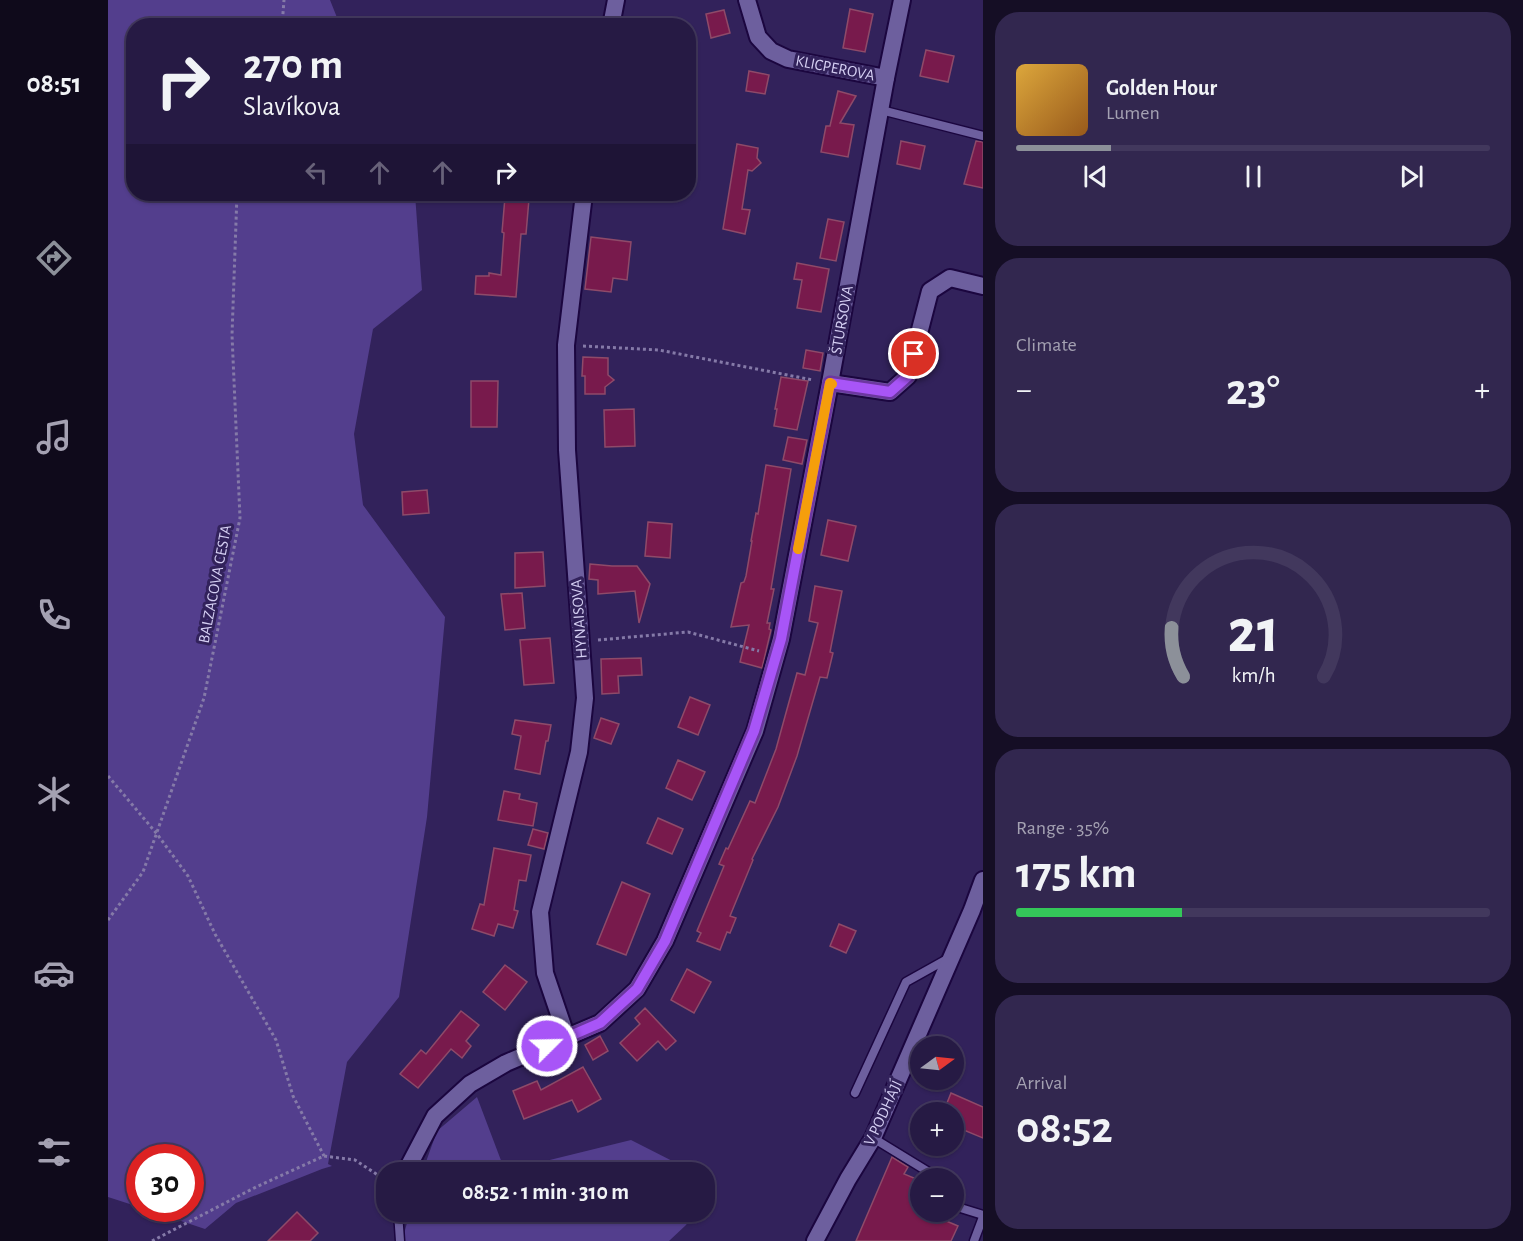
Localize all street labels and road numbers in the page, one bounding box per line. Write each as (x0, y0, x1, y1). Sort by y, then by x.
street label: KLICPEROVA (794, 52, 876, 84)
street label: ŠTURSOVA (826, 284, 856, 356)
street label: BALZACOVA CESTA (196, 523, 234, 645)
street label: HYNAISOVA (568, 579, 590, 659)
street label: V PODHÁJÍ (859, 1076, 905, 1148)

